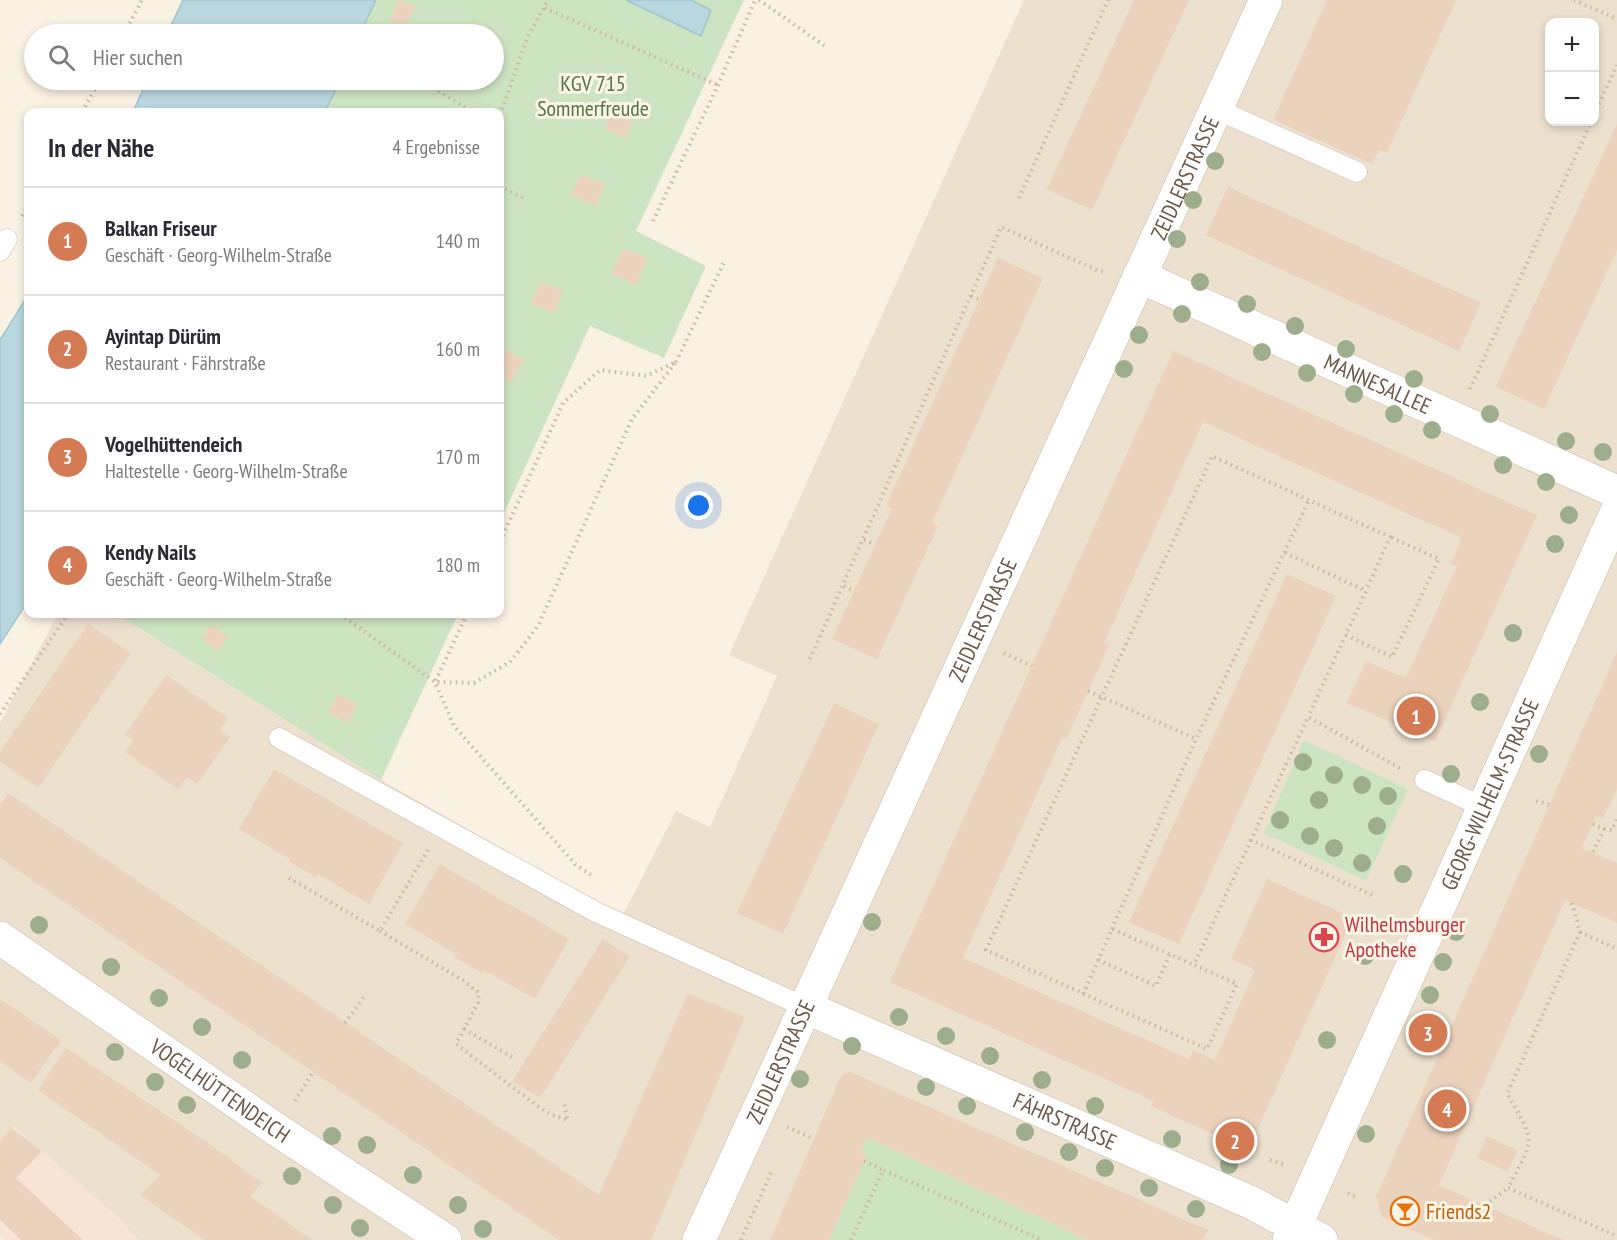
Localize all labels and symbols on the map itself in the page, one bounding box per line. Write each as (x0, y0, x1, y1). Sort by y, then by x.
park label: KGV 715 Sommerfreude (537, 69, 649, 122)
street label: ZEIDLERSTRASSE (1144, 111, 1225, 244)
street label: MANNESALLEE (1320, 348, 1436, 420)
your location (684, 491, 713, 520)
street label: ZEIDLERSTRASSE (942, 553, 1023, 686)
pin: 1 (1396, 694, 1436, 738)
street label: GEORG-WILHELM-STRASSE (1434, 694, 1545, 894)
place label: Wilhelmsburger Apotheke (1345, 910, 1465, 963)
pharmacy icon: Wilhelmsburger Apotheke (1308, 921, 1340, 953)
street label: ZEIDLERSTRASSE (740, 995, 821, 1128)
pin: 3 (1408, 1010, 1448, 1056)
street label: VOGELHÜTTENDEICH (144, 1032, 295, 1149)
street label: FÄHRSTRASSE (1009, 1086, 1121, 1156)
pin: 4 (1428, 1086, 1466, 1132)
pin: 2 (1216, 1118, 1254, 1164)
bar icon: Friends2 (1389, 1195, 1421, 1227)
place label: Friends2 (1426, 1197, 1492, 1225)

